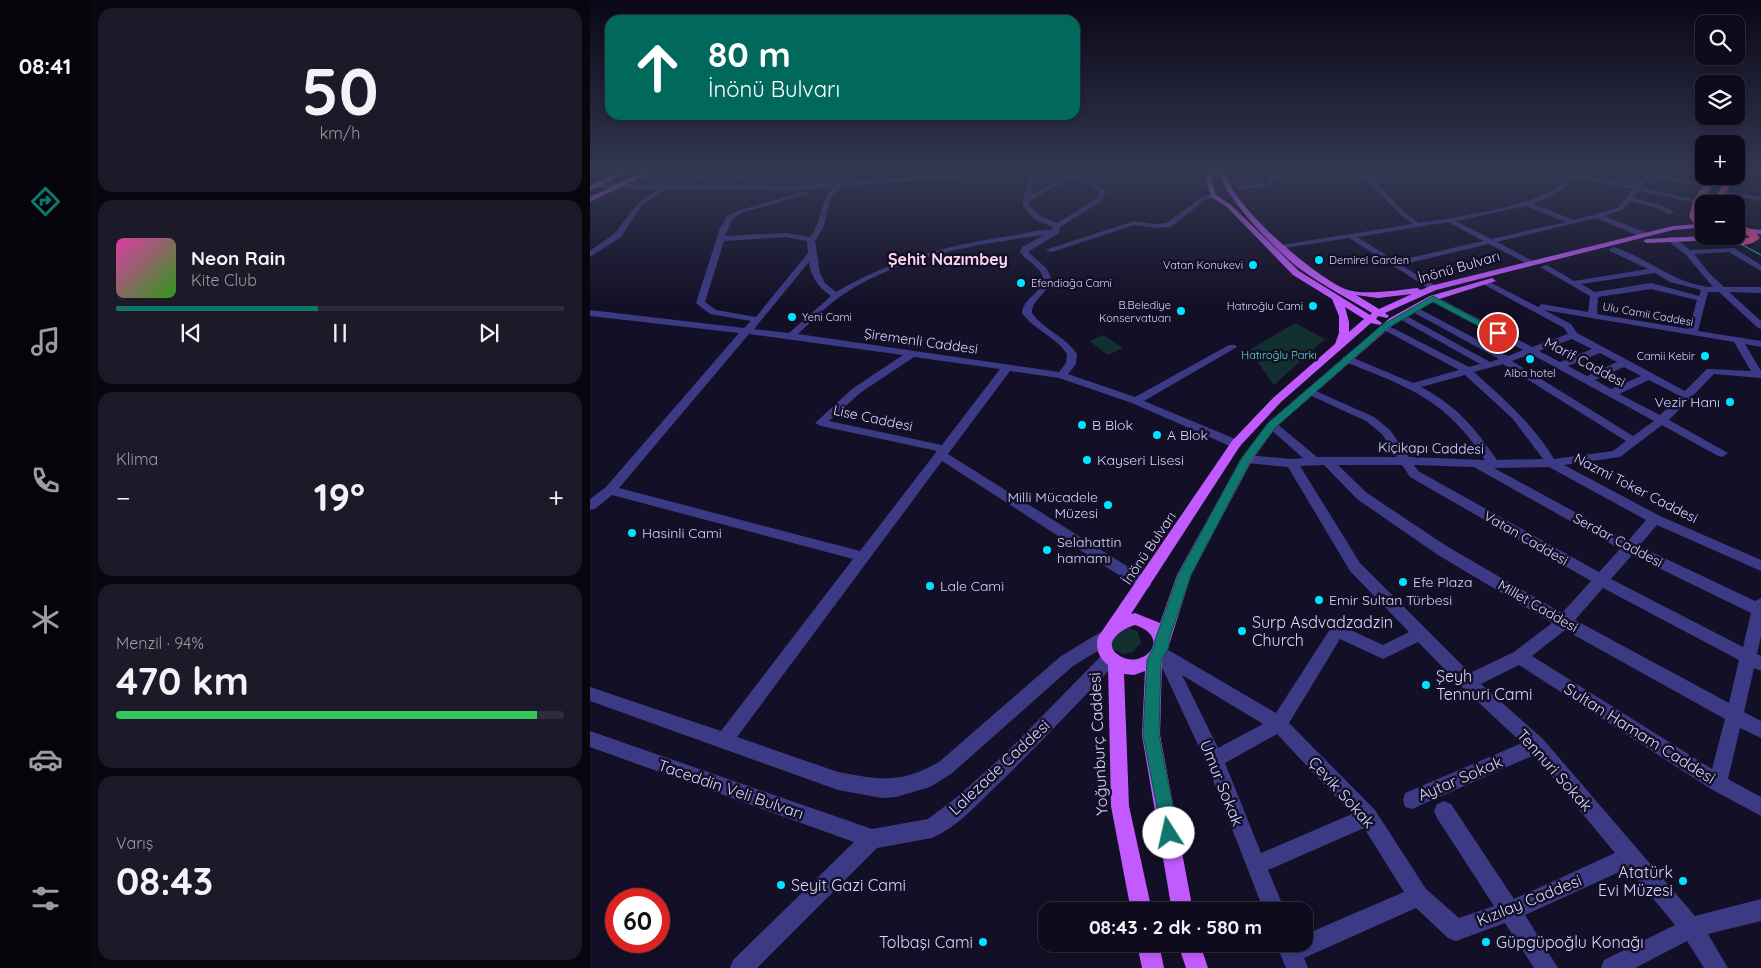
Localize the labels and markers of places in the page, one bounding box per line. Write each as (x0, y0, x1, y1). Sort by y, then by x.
place label: Demirel Garden (1329, 253, 1409, 267)
marker: Demirel Garden (1313, 254, 1325, 266)
place label: Vatan Konukevi (1163, 258, 1243, 272)
marker: Vatan Konukevi (1247, 259, 1259, 271)
place label: Efendiağa Cami (1031, 276, 1112, 290)
marker: Efendiağa Cami (1015, 277, 1027, 289)
place label: B.Belediye Konservatuarı (1099, 298, 1171, 325)
place label: Hatıroğlu Cami (1227, 299, 1303, 313)
marker: Hatıroğlu Cami (1307, 300, 1319, 312)
marker: B.Belediye Konservatuarı (1175, 305, 1187, 317)
place label: Yeni Cami (802, 310, 852, 324)
marker: Yeni Cami (786, 311, 798, 323)
pin (1477, 312, 1519, 354)
place label: Camii Kebir (1637, 349, 1696, 363)
marker: Camii Kebir (1699, 350, 1711, 362)
marker: Alba hotel (1524, 353, 1536, 365)
place label: Alba hotel (1504, 366, 1556, 380)
place label: Vezir Hanı (1655, 393, 1720, 411)
marker: Vezir Hanı (1724, 396, 1736, 408)
place label: B Blok (1092, 416, 1133, 434)
marker: B Blok (1076, 419, 1088, 431)
place label: A Blok (1167, 426, 1208, 444)
marker: A Blok (1151, 429, 1163, 441)
place label: Kayseri Lisesi (1097, 451, 1184, 469)
marker: Kayseri Lisesi (1081, 454, 1093, 466)
place label: Milli Mücadele Müzesi (1008, 488, 1098, 522)
marker: Milli Mücadele Müzesi (1102, 499, 1114, 511)
place label: Hasinli Cami (642, 524, 722, 542)
marker: Hasinli Cami (626, 527, 638, 539)
place label: Selahattin hamamı (1057, 533, 1122, 567)
marker: Selahattin hamamı (1041, 544, 1053, 556)
place label: Efe Plaza (1413, 573, 1472, 591)
marker: Efe Plaza (1397, 576, 1409, 588)
place label: Lale Cami (940, 577, 1004, 595)
marker: Lale Cami (924, 580, 936, 592)
place label: Emir Sultan Türbesi (1329, 591, 1452, 609)
marker: Emir Sultan Türbesi (1313, 594, 1325, 606)
place label: Surp Asdvadzadzin Church (1252, 612, 1393, 650)
marker: Surp Asdvadzadzin Church (1236, 625, 1248, 637)
place label: Şeyh Tennuri Cami (1436, 666, 1533, 704)
marker: Şeyh Tennuri Cami (1420, 679, 1432, 691)
place label: Atatürk Evi Müzesi (1598, 862, 1673, 900)
place label: Seyit Gazi Cami (791, 875, 906, 895)
marker: Atatürk Evi Müzesi (1677, 875, 1689, 887)
marker: Seyit Gazi Cami (775, 879, 787, 891)
place label: Tolbaşı Cami (879, 932, 973, 952)
place label: Güpgüpoğlu Konağı (1496, 932, 1644, 952)
marker: Tolbaşı Cami (977, 936, 989, 948)
marker: Güpgüpoğlu Konağı (1480, 936, 1492, 948)

